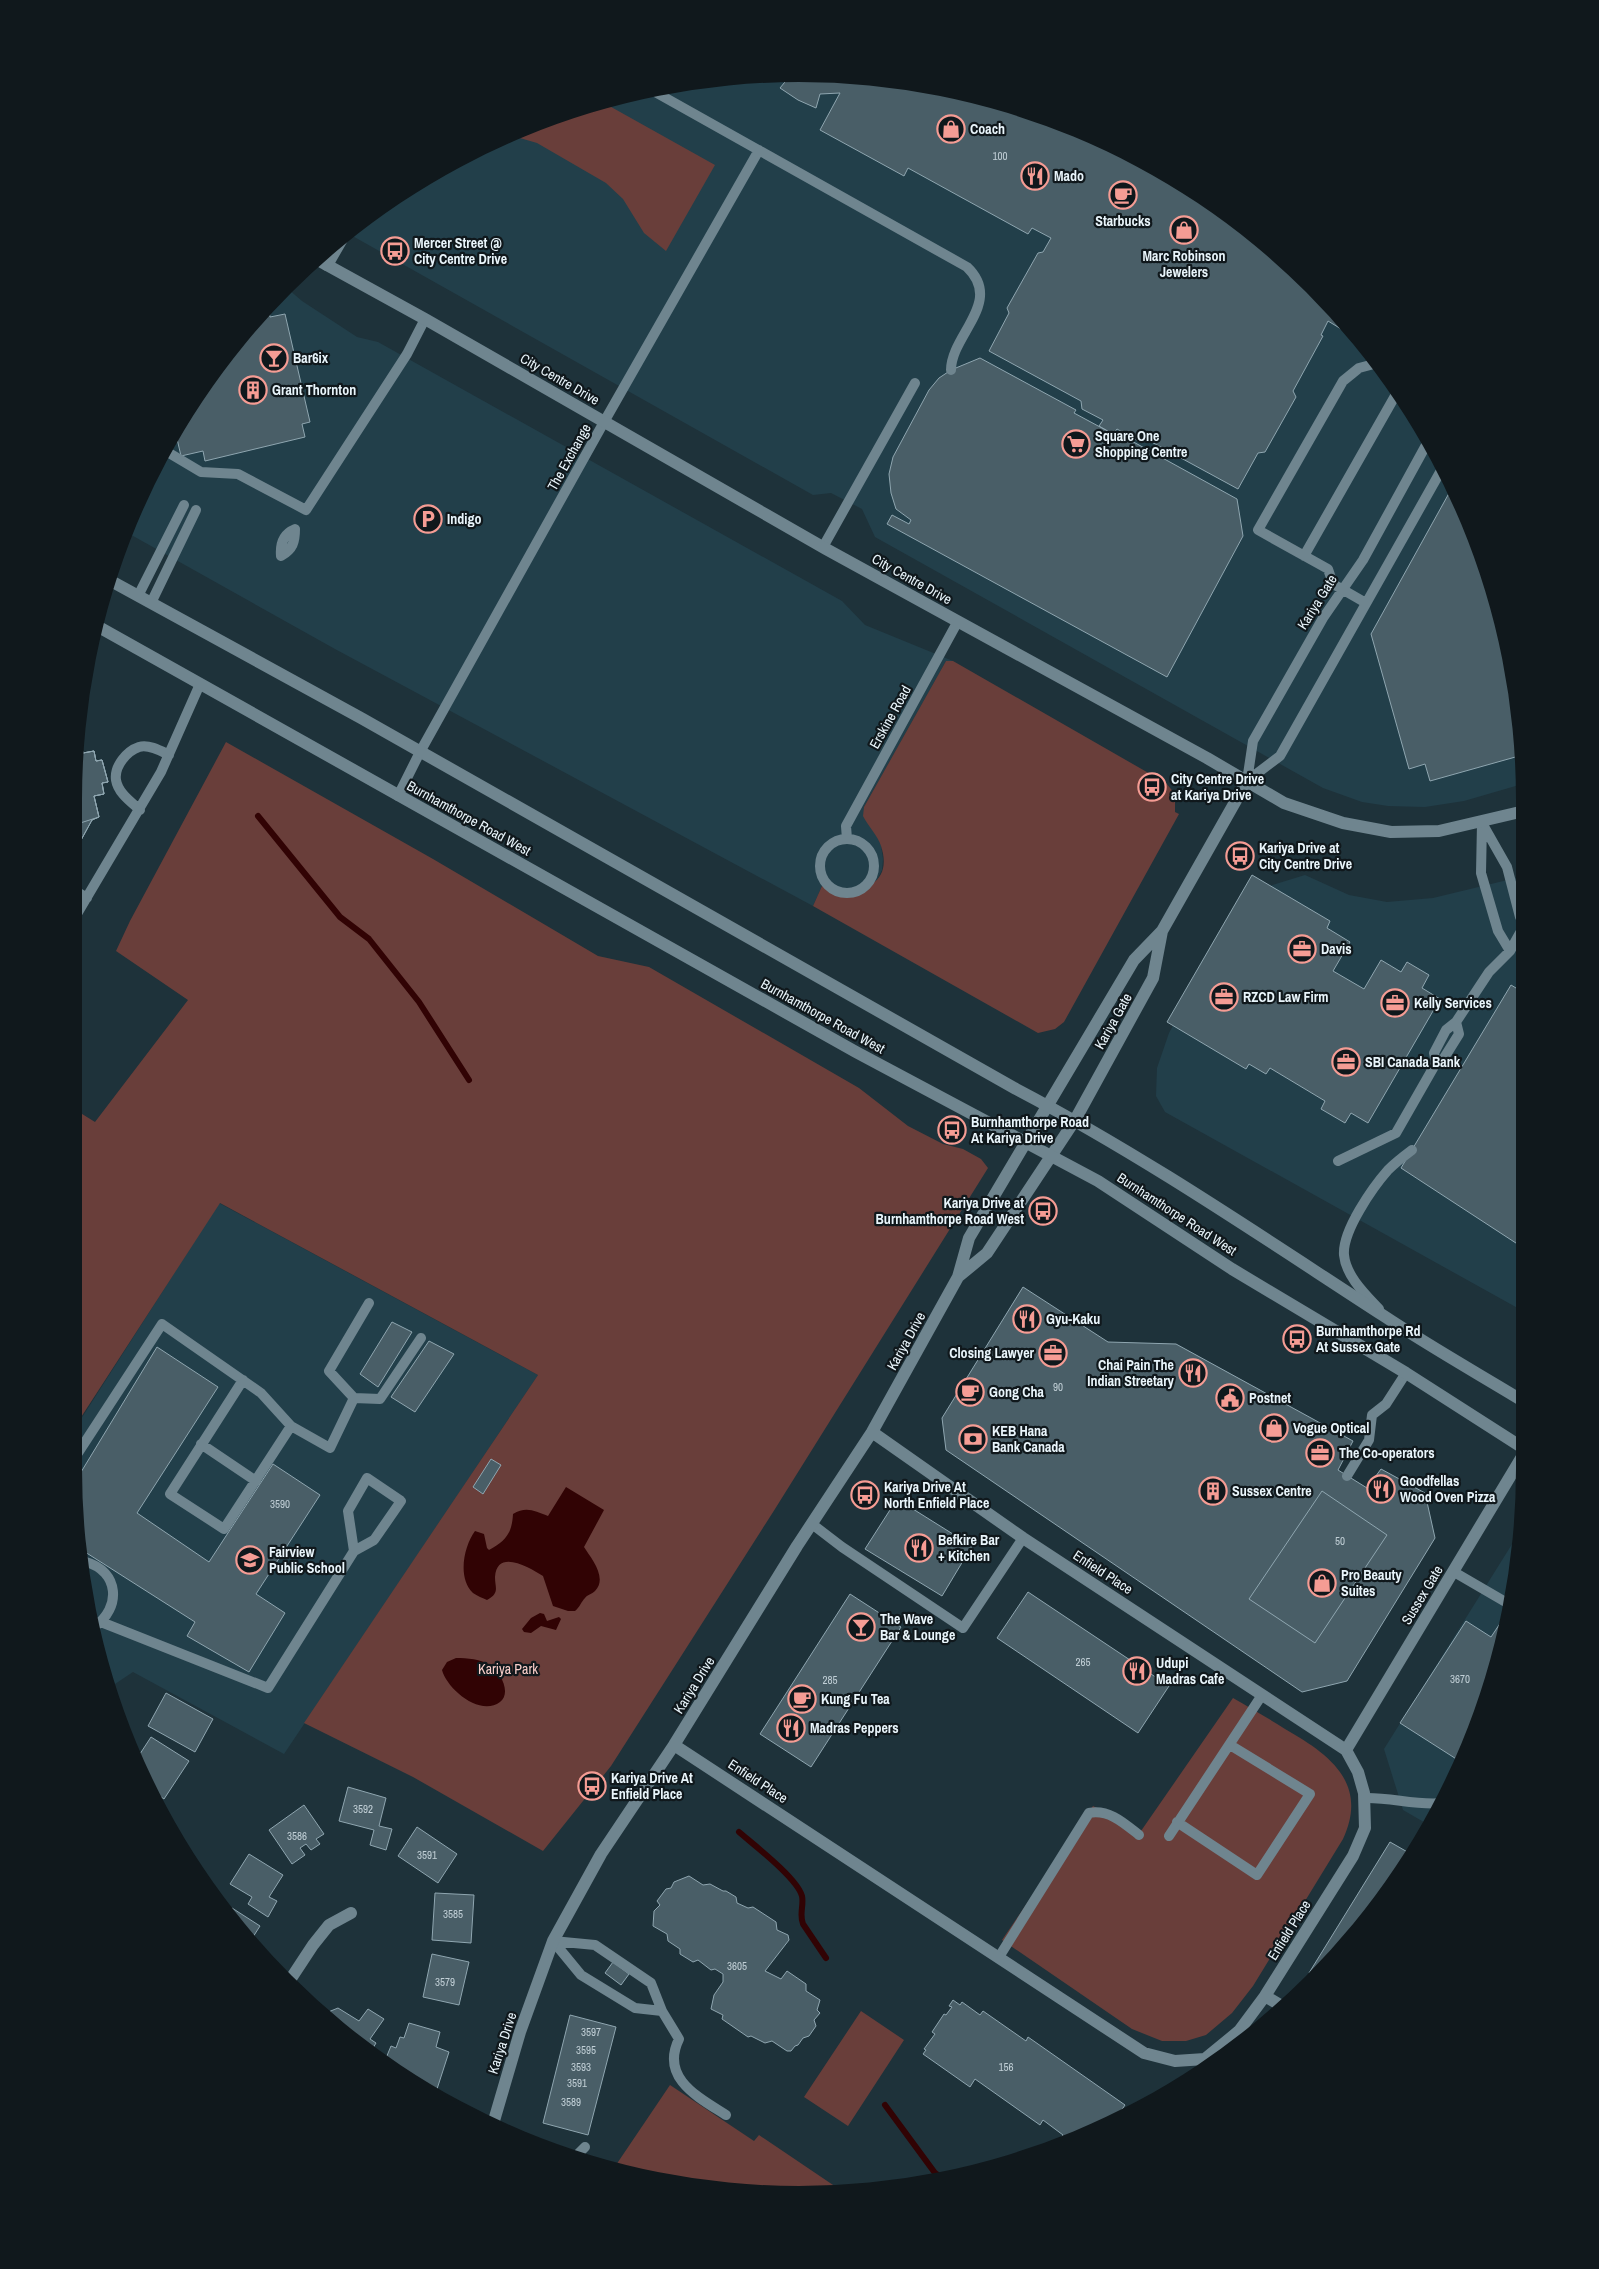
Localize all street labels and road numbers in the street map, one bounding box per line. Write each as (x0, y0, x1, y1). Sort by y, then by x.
street label: City Centre Drive (517, 349, 603, 409)
street label: The Exchange (543, 420, 595, 494)
street label: City Centre Drive (869, 550, 955, 608)
street label: Kariya Gate (1293, 571, 1341, 633)
street label: Erskine Road (865, 682, 915, 752)
street label: Burnhamthorpe Road West (404, 776, 534, 860)
street label: Burnhamthorpe Road West (758, 974, 888, 1058)
street label: Kariya Gate (1090, 990, 1136, 1052)
street label: Burnhamthorpe Road West (1114, 1169, 1240, 1259)
street label: Kariya Drive (883, 1309, 929, 1373)
street label: Enfield Place (1070, 1546, 1136, 1598)
street label: Sussex Gate (1397, 1562, 1447, 1628)
street label: Kariya Drive (669, 1653, 719, 1717)
street label: Enfield Place (725, 1755, 791, 1807)
street label: Enfield Place (1263, 1897, 1315, 1963)
street label: Kariya Drive (484, 2010, 520, 2076)

